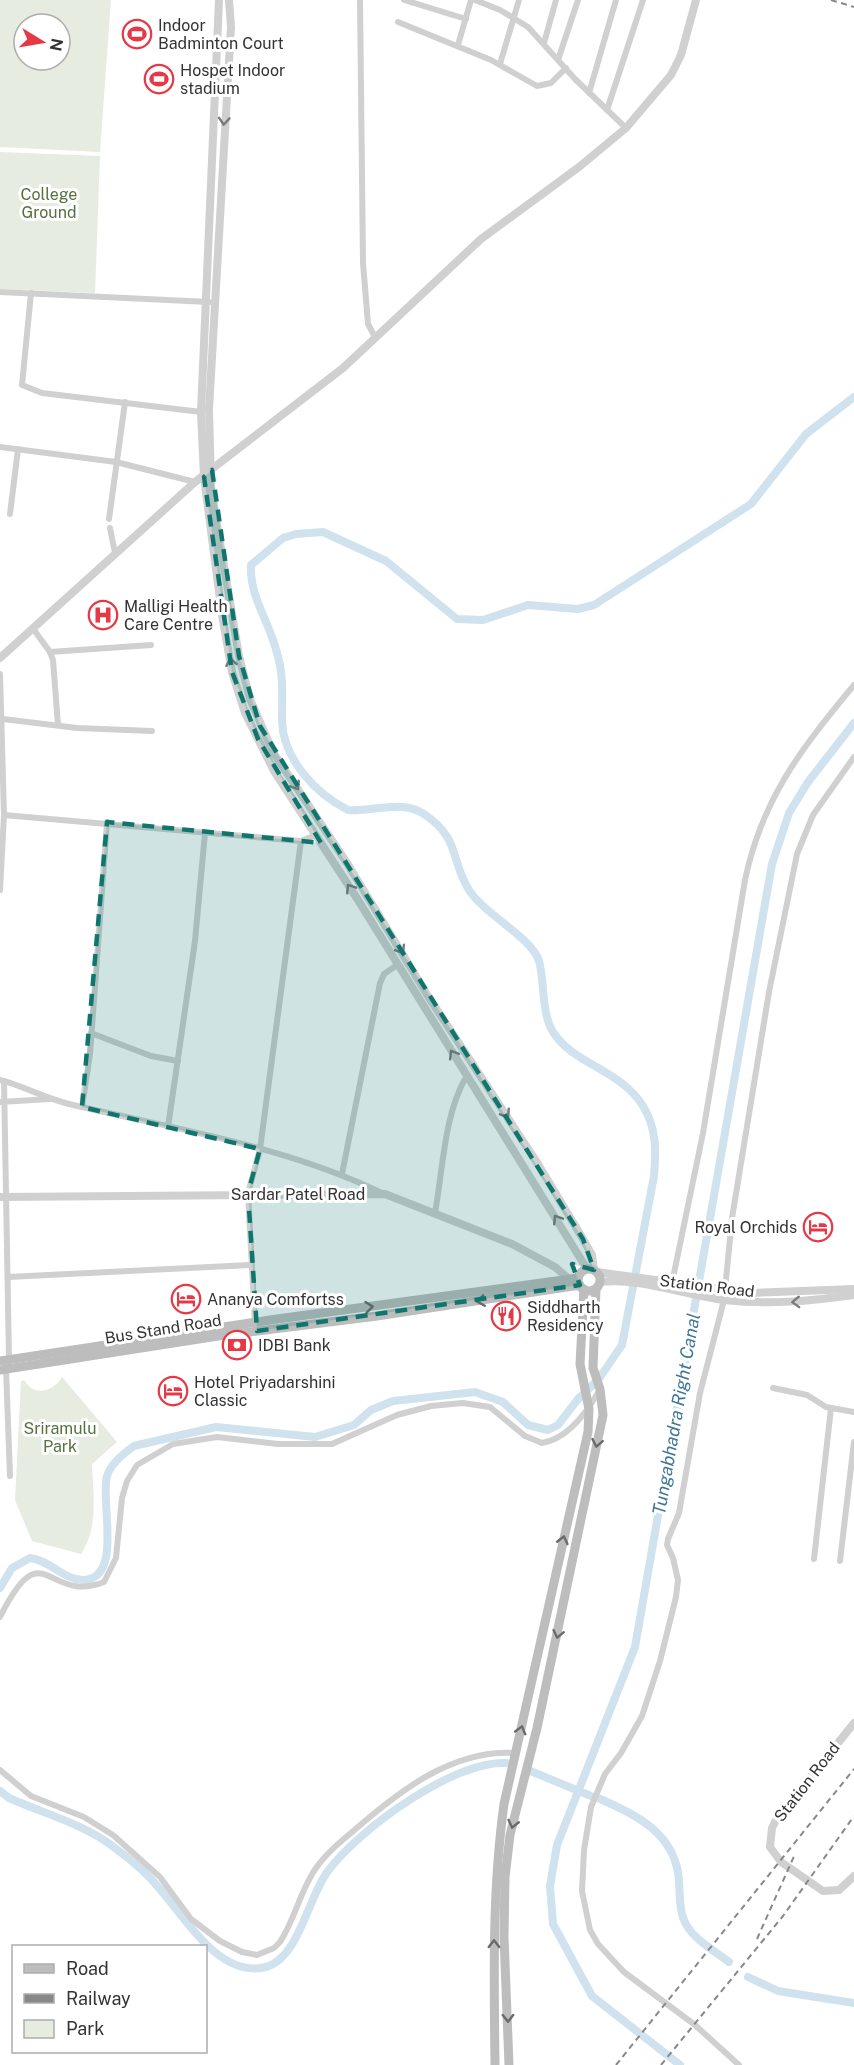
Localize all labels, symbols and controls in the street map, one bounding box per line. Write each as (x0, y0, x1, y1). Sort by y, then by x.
north arrow (12, 12, 72, 72)
place label: Indoor Badminton Court (158, 16, 284, 53)
sports icon: Indoor Badminton Court (121, 18, 153, 50)
text: N (46, 37, 67, 53)
place label: Hospet Indoor stadium (180, 61, 285, 98)
sports icon: Hospet Indoor stadium (143, 63, 175, 95)
one-way arrow (218, 117, 231, 126)
park label: College Ground (21, 185, 77, 222)
place label: Malligi Health Care Centre (124, 597, 228, 634)
hospital icon: Malligi Health Care Centre (87, 599, 119, 631)
one-way arrow (225, 657, 238, 667)
one-way arrow (288, 780, 300, 790)
one-way arrow (346, 884, 358, 894)
one-way arrow (394, 944, 405, 954)
one-way arrow (448, 1050, 460, 1060)
one-way arrow (498, 1108, 509, 1119)
street label: Sardar Patel Road (231, 1185, 365, 1204)
hotel icon: Royal Orchids (802, 1211, 834, 1243)
one-way arrow (553, 1215, 565, 1225)
place label: Royal Orchids (694, 1218, 797, 1237)
street label: Station Road (659, 1271, 755, 1301)
hotel icon: Ananya Comfortss (170, 1283, 202, 1315)
place label: Ananya Comfortss (207, 1290, 344, 1309)
one-way arrow (476, 1294, 485, 1306)
one-way arrow (791, 1295, 800, 1308)
place label: Siddharth Residency (527, 1298, 604, 1335)
restaurant icon: Siddharth Residency (490, 1300, 522, 1332)
one-way arrow (365, 1301, 374, 1314)
street label: Bus Stand Road (103, 1310, 223, 1348)
water label: Tungabhadra Right Canal (648, 1311, 704, 1517)
bank icon: IDBI Bank (221, 1329, 253, 1361)
place label: IDBI Bank (258, 1336, 331, 1355)
place label: Hotel Priyadarshini Classic (194, 1373, 335, 1410)
hotel icon: Hotel Priyadarshini Classic (157, 1375, 189, 1407)
park label: Sriramulu Park (24, 1419, 96, 1456)
one-way arrow (591, 1438, 604, 1448)
one-way arrow (555, 1535, 568, 1545)
one-way arrow (552, 1629, 565, 1639)
one-way arrow (513, 1725, 526, 1735)
street label: Station Road (770, 1739, 844, 1825)
one-way arrow (507, 1818, 520, 1828)
one-way arrow (488, 1939, 500, 1948)
legend (12, 1945, 207, 2053)
text: Road (66, 1958, 109, 1979)
text: Railway (66, 1988, 131, 2009)
one-way arrow (502, 2013, 514, 2022)
text: Park (66, 2018, 104, 2039)

